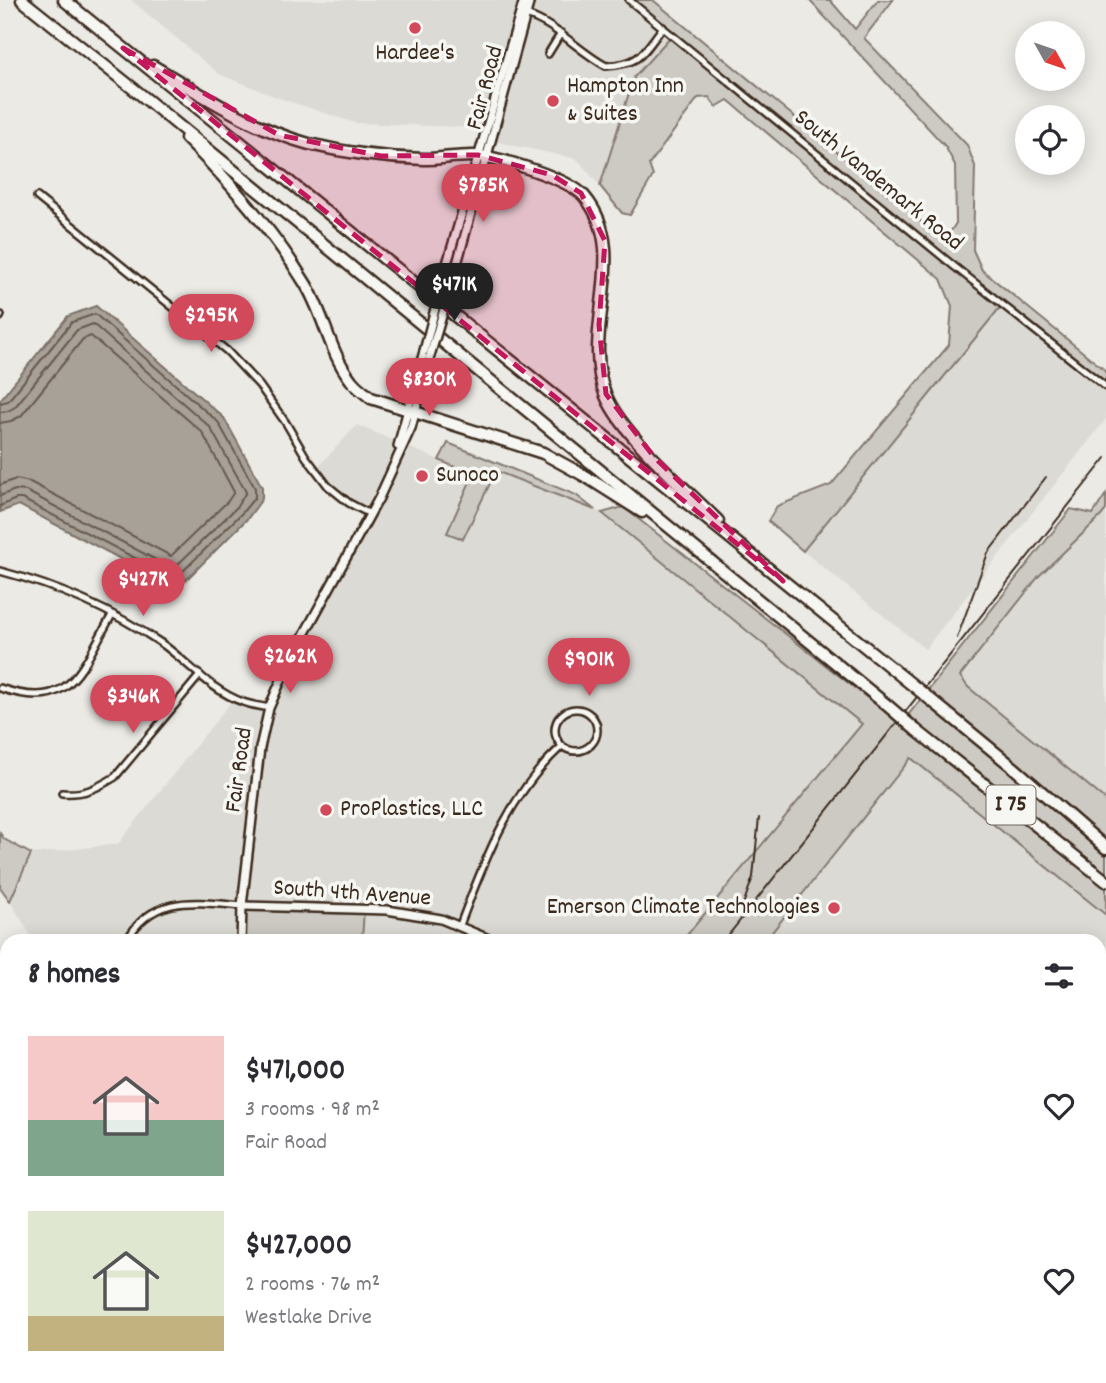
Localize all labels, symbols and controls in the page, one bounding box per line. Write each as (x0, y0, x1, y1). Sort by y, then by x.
marker: Hardee's (407, 20, 423, 36)
north arrow (1015, 21, 1085, 91)
map controls (1015, 21, 1085, 175)
place label: Hardee's (375, 37, 455, 71)
street label: Fair Road (458, 42, 514, 134)
place label: Hampton Inn & Suites (567, 70, 684, 132)
marker: Hampton Inn & Suites (545, 93, 561, 109)
street label: South Vandemark Road (786, 102, 970, 260)
button: locate (1015, 105, 1085, 175)
pin: $785K (434, 164, 532, 224)
text: $785K (458, 170, 508, 203)
pin: $471K (405, 264, 503, 323)
text: $471K (431, 269, 477, 302)
pin: $295K (162, 294, 260, 354)
text: $295K (184, 300, 238, 333)
pin: $830K (380, 358, 478, 418)
text: $830K (402, 364, 456, 397)
place label: Sunoco (436, 459, 499, 493)
marker: Sunoco (414, 468, 430, 484)
pin: $427K (94, 558, 192, 618)
text: $427K (118, 564, 168, 597)
pin: $262K (241, 636, 339, 695)
pin: $901K (540, 638, 638, 698)
text: $262K (263, 641, 317, 674)
text: $901K (564, 644, 614, 677)
pin: $346K (84, 676, 182, 735)
text: $346K (106, 681, 160, 714)
street label: Fair Road (217, 725, 263, 815)
road number: I 75 (986, 786, 1036, 824)
place label: ProPlastics, LLC (340, 793, 483, 827)
marker: ProPlastics, LLC (318, 802, 334, 818)
street label: South 4th Avenue (272, 872, 432, 916)
place label: Emerson Climate Technologies (547, 891, 820, 925)
marker: Emerson Climate Technologies (826, 900, 842, 916)
text: 8 homes (28, 955, 120, 998)
icon: filters (1040, 957, 1078, 995)
text: $471,000 (245, 1051, 345, 1094)
icon: home (84, 1064, 168, 1148)
icon: heart (1040, 1087, 1078, 1125)
text: 3 rooms · 98 m² (245, 1094, 380, 1127)
text: Fair Road (245, 1127, 327, 1160)
text: $427,000 (245, 1226, 352, 1269)
icon: home (84, 1239, 168, 1323)
icon: heart (1040, 1262, 1078, 1300)
text: 2 rooms · 76 m² (245, 1269, 380, 1302)
text: Westlake Drive (245, 1302, 372, 1335)

